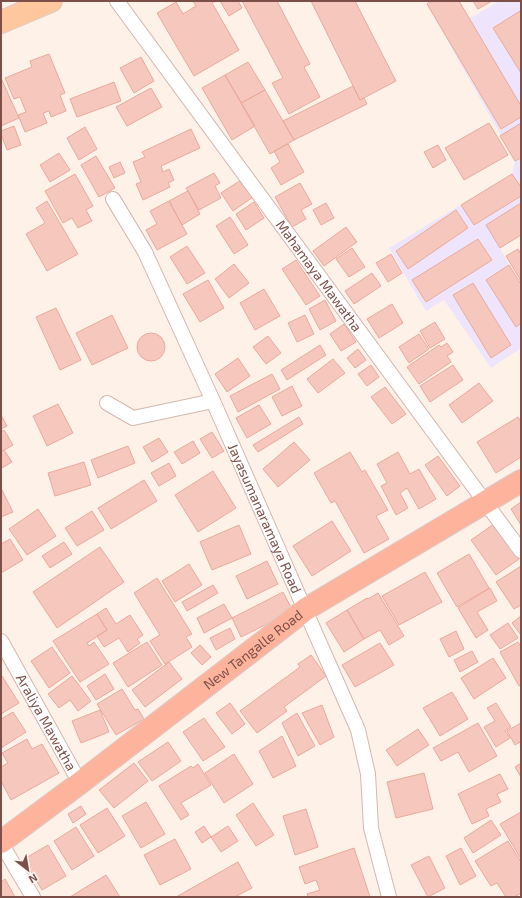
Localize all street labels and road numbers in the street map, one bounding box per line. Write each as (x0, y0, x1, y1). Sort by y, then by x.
street label: Mahamaya Mawatha (273, 216, 366, 335)
street label: Jayasumanaramaya Road (225, 441, 306, 596)
street label: New Tangalle Road (200, 606, 306, 693)
street label: Araliya Mawatha (13, 671, 80, 773)

